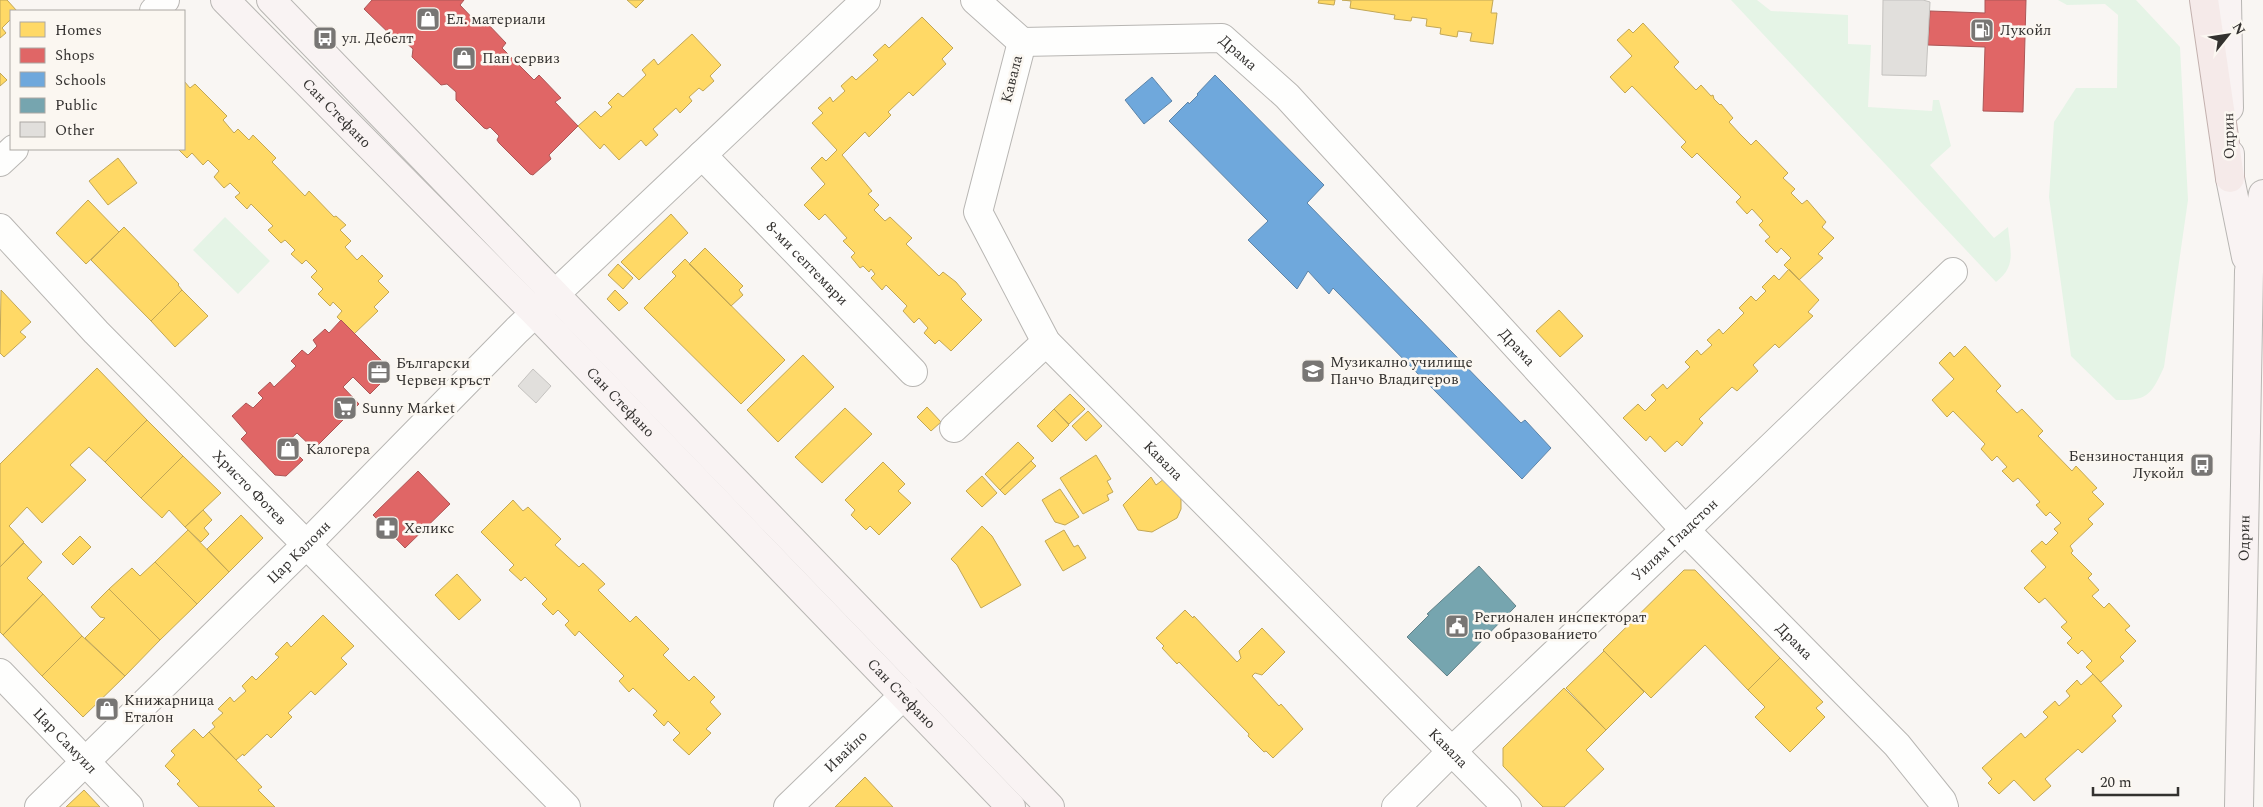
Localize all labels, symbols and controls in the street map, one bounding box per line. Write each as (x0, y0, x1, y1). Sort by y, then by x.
shop icon: Ел. материали (415, 6, 441, 32)
place label: Ел. материали (446, 8, 546, 31)
legend (10, 10, 185, 150)
north arrow (2203, 10, 2253, 60)
fuel station icon: Лукойл (1969, 17, 1995, 43)
text: Homes (55, 19, 102, 42)
place label: Лукойл (2000, 19, 2051, 42)
text: N (2227, 19, 2251, 39)
bus stop icon: ул. Дебелт (312, 25, 338, 51)
place label: ул. Дебелт (341, 27, 414, 50)
street label: Драма (1214, 29, 1263, 77)
text: Shops (55, 44, 95, 67)
shop icon: Пан сервиз (451, 45, 477, 71)
place label: Пан сервиз (482, 47, 560, 70)
street label: Кавала (995, 52, 1029, 105)
text: Schools (55, 69, 106, 92)
street label: Сан Стефано (297, 73, 377, 153)
text: Public (55, 94, 98, 117)
street label: Одрин (2217, 112, 2241, 159)
text: Other (55, 119, 94, 142)
street label: 8-ми септември (761, 216, 854, 311)
street label: Драма (1494, 323, 1541, 372)
place label: Музикално училище Панчо Владигеров (1330, 351, 1473, 391)
place label: Български Червен кръст (396, 352, 490, 392)
school or university icon: Музикално училище Панчо Владигеров (1300, 358, 1326, 384)
office icon: Български Червен кръст (366, 359, 392, 385)
street label: Сан Стефано (581, 361, 660, 443)
supermarket icon: Sunny Market (332, 395, 358, 421)
place label: Sunny Market (362, 397, 455, 420)
street label: Кавала (1138, 435, 1189, 486)
shop icon: Калогера (275, 436, 301, 462)
place label: Калогера (306, 438, 371, 461)
street label: Христо Фотев (207, 444, 293, 530)
place label: Бензиностанция Лукойл (2068, 445, 2184, 485)
bus stop icon: Бензиностанция Лукойл (2189, 452, 2215, 478)
street label: Уилям Гладстон (1626, 493, 1723, 587)
street label: Одрин (2232, 514, 2256, 562)
street label: Цар Калоян (261, 515, 336, 589)
pharmacy icon: Хеликс (374, 515, 400, 541)
place label: Хеликс (404, 517, 454, 540)
place label: Регионален инспекторат по образованието (1474, 606, 1646, 646)
public building icon: Регионален инспекторат по образованието (1444, 613, 1470, 639)
street label: Драма (1771, 617, 1819, 666)
street label: Сан Стефано (862, 653, 941, 734)
place label: Книжарница Еталон (124, 689, 215, 729)
shop icon: Книжарница Еталон (94, 696, 120, 722)
street label: Цар Самуил (28, 702, 103, 779)
street label: Кавала (1423, 723, 1474, 774)
street label: Ивайло (819, 725, 873, 778)
scale bar (2093, 764, 2178, 796)
text: 20 m (2100, 771, 2132, 794)

